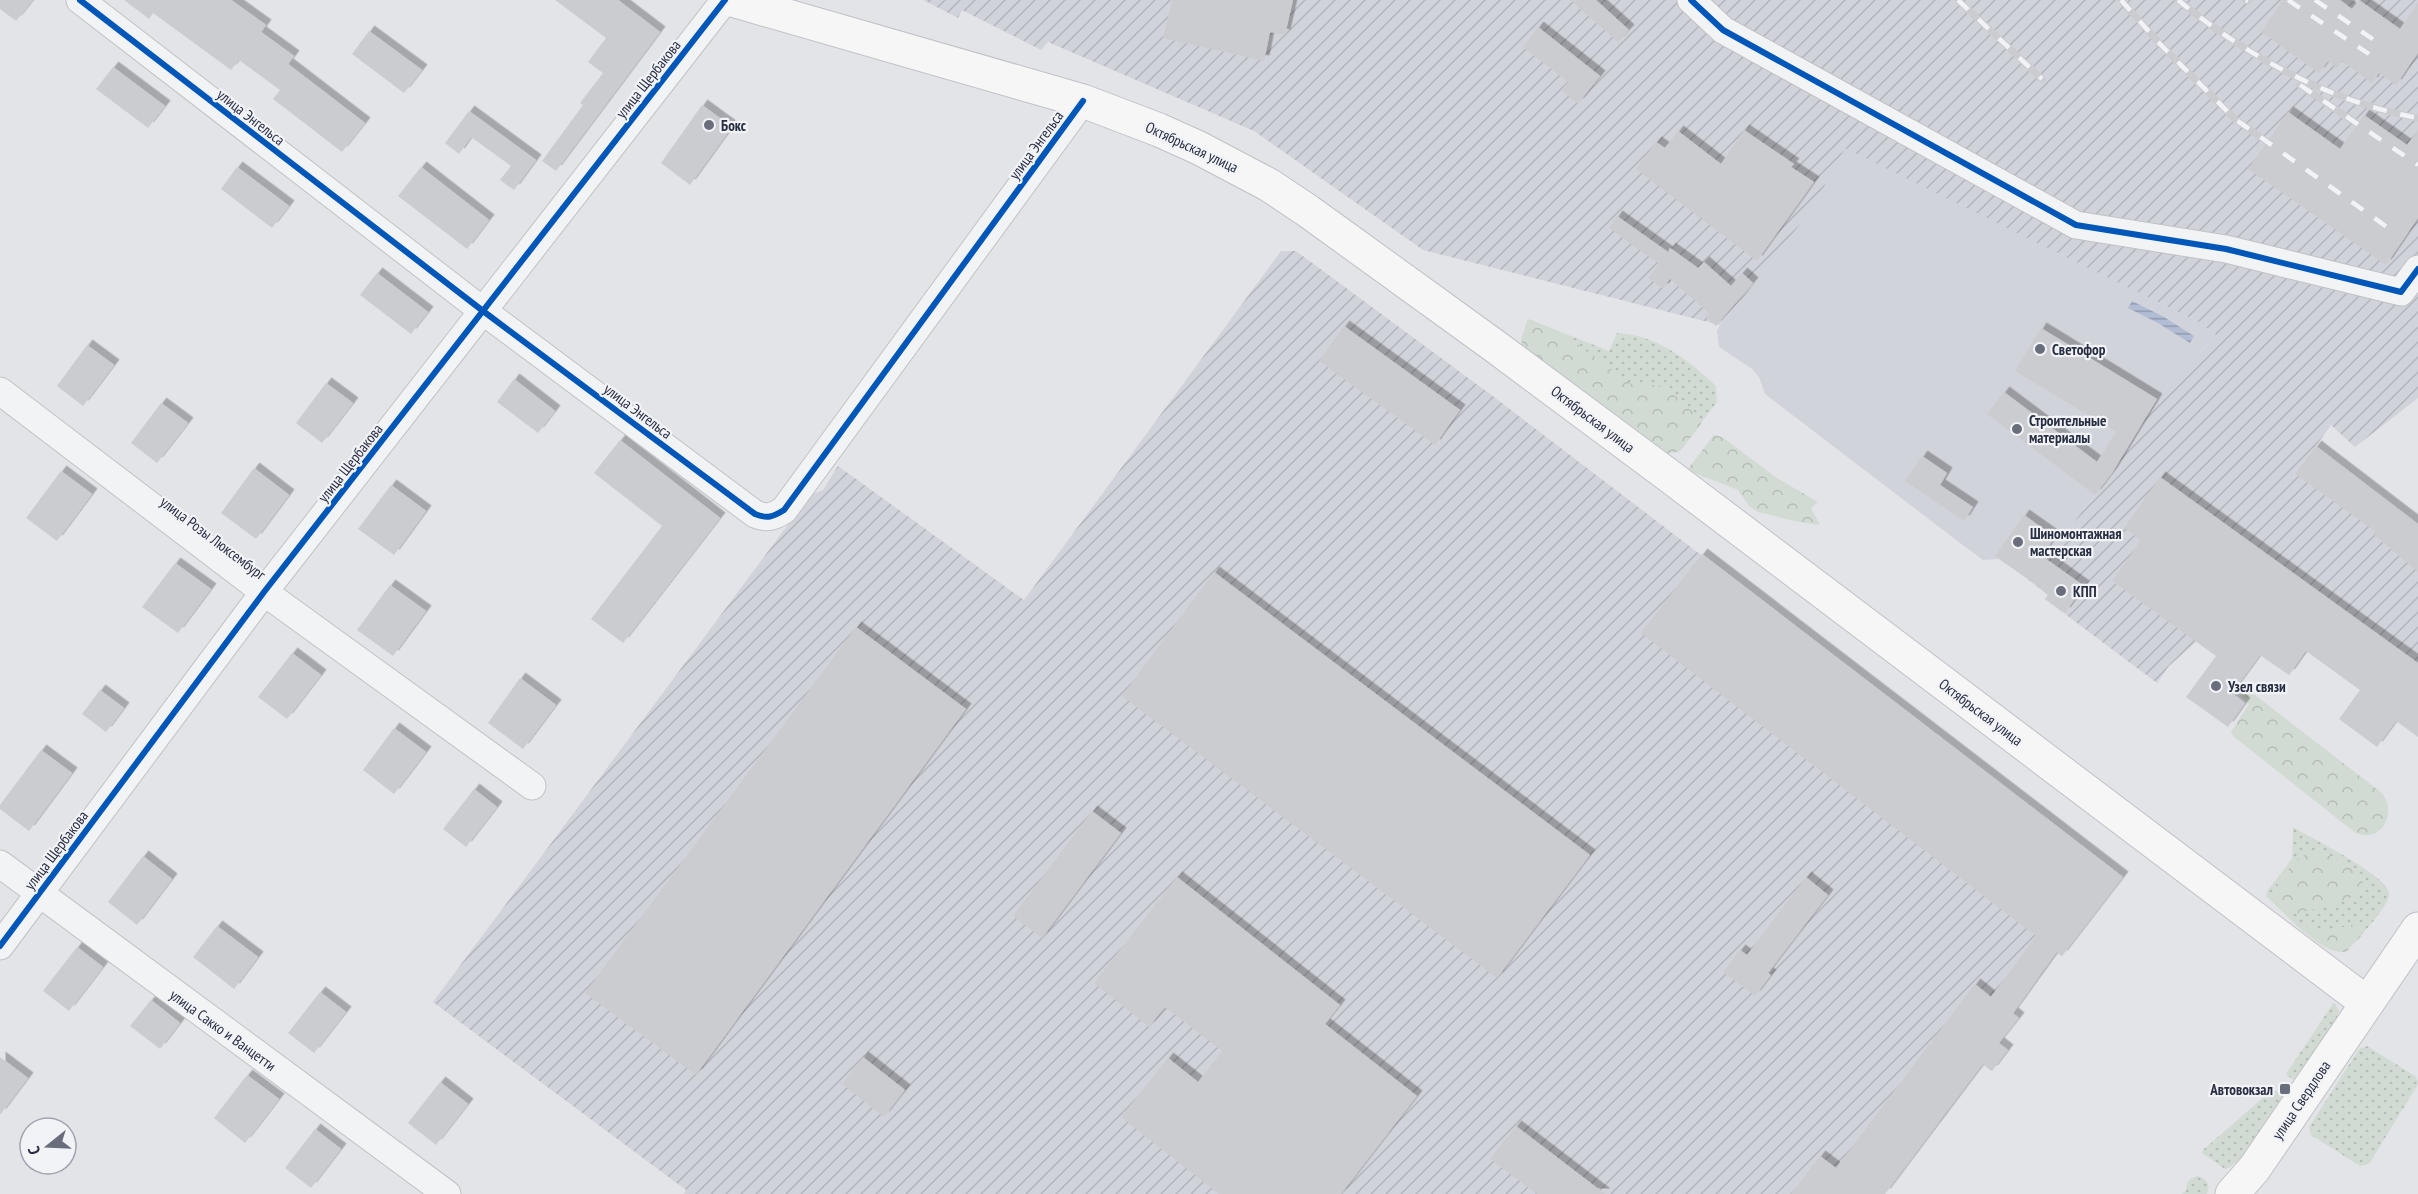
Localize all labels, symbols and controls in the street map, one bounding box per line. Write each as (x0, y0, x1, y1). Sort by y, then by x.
street label: улица Щербакова (612, 36, 684, 122)
street label: улица Энгельса (213, 85, 289, 149)
street label: улица Энгельса (1005, 107, 1067, 183)
place label: Бокс (721, 116, 747, 135)
street label: Октябрьская улица (1143, 117, 1241, 177)
marker: Бокс (702, 118, 716, 132)
place label: Светофор (2052, 340, 2106, 359)
marker: Светофор (2033, 342, 2047, 356)
street label: улица Энгельса (600, 379, 676, 443)
street label: Октябрьская улица (1547, 381, 1639, 457)
place label: Строительные материалы (2029, 411, 2106, 447)
street label: улица Щербакова (314, 420, 386, 506)
marker: Строительные материалы (2010, 422, 2024, 436)
street label: улица Розы Люксембург (156, 492, 270, 584)
place label: Шиномонтажная мастерская (2030, 524, 2122, 560)
marker: Шиномонтажная мастерская (2011, 535, 2025, 549)
place label: КПП (2073, 582, 2097, 601)
marker: КПП (2054, 584, 2068, 598)
street label: Октябрьская улица (1935, 674, 2027, 750)
place label: Узел связи (2227, 677, 2286, 696)
marker: Узел связи (2209, 679, 2223, 693)
street label: улица Щербакова (20, 807, 92, 893)
street label: улица Сакко и Ванцетти (166, 985, 280, 1075)
street label: улица Свердлова (2268, 1057, 2334, 1143)
place label: Автовокзал (2209, 1080, 2273, 1099)
marker: Автовокзал (2278, 1082, 2292, 1096)
north arrow (18, 1116, 78, 1176)
text: С (23, 1143, 44, 1157)

